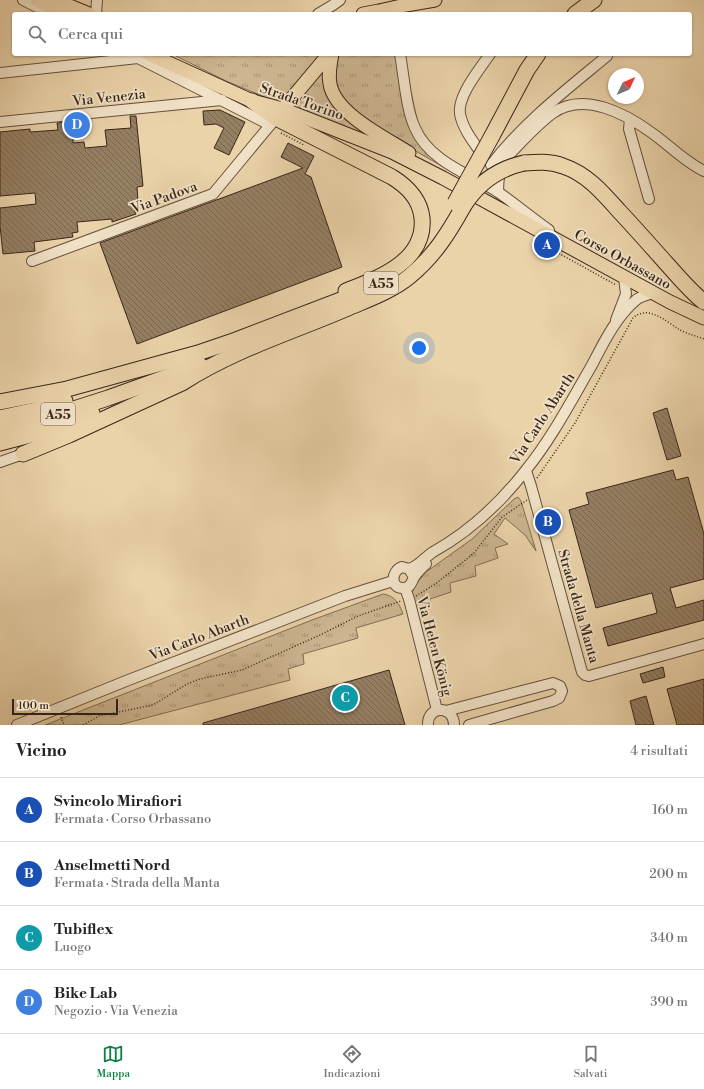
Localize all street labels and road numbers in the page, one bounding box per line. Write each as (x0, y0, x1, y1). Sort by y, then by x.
street label: Strada Torino (257, 79, 346, 125)
street label: Via Venezia (71, 85, 148, 111)
street label: Via Padova (128, 177, 201, 219)
street label: Corso Orbassano (571, 226, 674, 294)
road number: A55 (364, 272, 398, 294)
street label: Via Carlo Abarth (506, 369, 579, 469)
road number: A55 (41, 403, 75, 425)
street label: Strada della Manta (553, 547, 603, 666)
street label: Via Helen König (412, 593, 456, 699)
street label: Via Carlo Abarth (146, 610, 252, 666)

